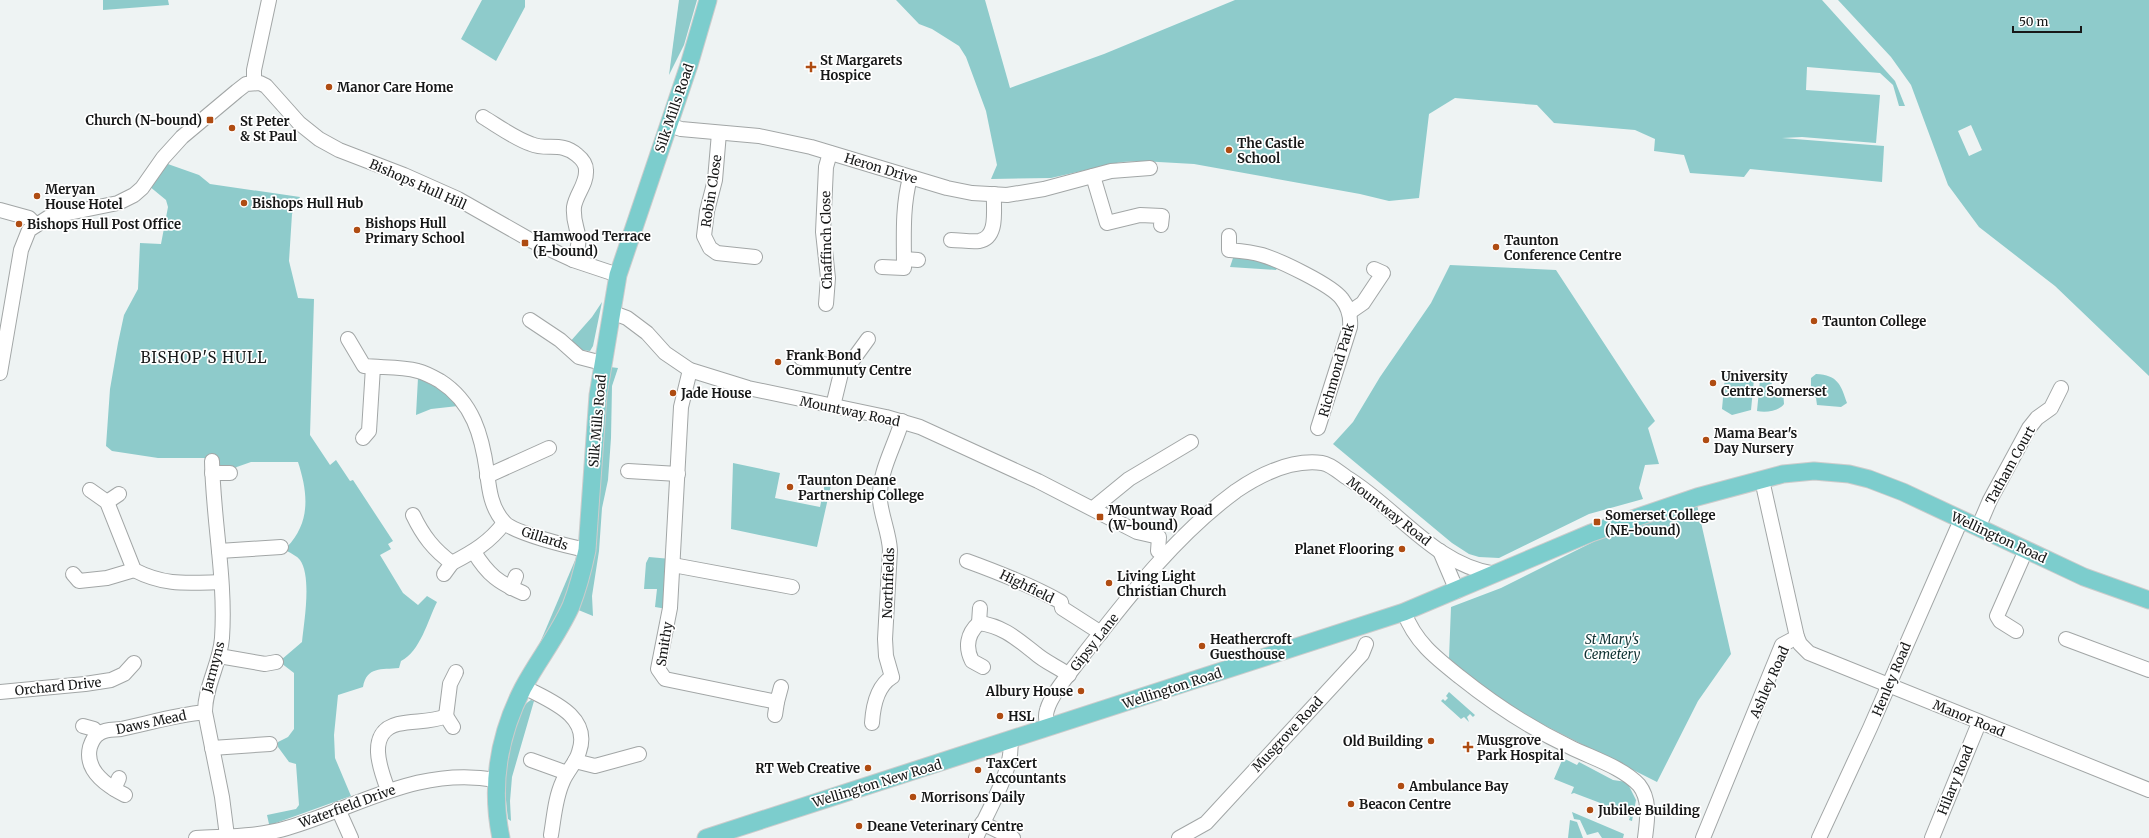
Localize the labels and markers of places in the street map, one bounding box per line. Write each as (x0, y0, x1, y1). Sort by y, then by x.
place label: St Margarets Hospice (820, 52, 903, 84)
marker: St Margarets Hospice (805, 61, 817, 73)
place label: Manor Care Home (337, 79, 453, 96)
marker: Manor Care Home (324, 82, 334, 92)
place label: Church (N-bound) (85, 112, 202, 129)
place label: St Peter & St Paul (240, 113, 297, 145)
marker: Church (N-bound) (205, 115, 215, 125)
marker: St Peter & St Paul (227, 123, 237, 133)
place label: The Castle School (1237, 135, 1304, 167)
marker: The Castle School (1224, 145, 1234, 155)
place label: Meryan House Hotel (45, 181, 123, 213)
marker: Meryan House Hotel (32, 191, 42, 201)
place label: Bishops Hull Hub (252, 195, 363, 212)
marker: Bishops Hull Hub (239, 198, 249, 208)
place label: Bishops Hull Primary School (365, 215, 465, 247)
place label: Bishops Hull Post Office (27, 216, 181, 233)
marker: Bishops Hull Post Office (14, 219, 24, 229)
marker: Bishops Hull Primary School (352, 225, 362, 235)
place label: Hamwood Terrace (E-bound) (533, 228, 651, 260)
place label: Taunton Conference Centre (1504, 232, 1621, 264)
marker: Hamwood Terrace (E-bound) (520, 238, 530, 248)
marker: Taunton Conference Centre (1491, 242, 1501, 252)
place label: Taunton College (1822, 313, 1926, 330)
marker: Taunton College (1809, 316, 1819, 326)
place label: Frank Bond Communuty Centre (786, 347, 911, 379)
marker: Frank Bond Communuty Centre (773, 357, 783, 367)
place label: University Centre Somerset (1721, 368, 1828, 400)
marker: University Centre Somerset (1708, 378, 1718, 388)
place label: Jade House (680, 385, 752, 402)
marker: Jade House (668, 388, 678, 398)
place label: Mama Bear's Day Nursery (1714, 425, 1798, 457)
marker: Mama Bear's Day Nursery (1701, 435, 1711, 445)
place label: Taunton Deane Partnership College (798, 472, 924, 504)
marker: Taunton Deane Partnership College (785, 482, 795, 492)
place label: Mountway Road (W-bound) (1108, 502, 1213, 534)
place label: Somerset College (NE-bound) (1605, 507, 1715, 539)
marker: Mountway Road (W-bound) (1095, 512, 1105, 522)
marker: Somerset College (NE-bound) (1592, 517, 1602, 527)
place label: Planet Flooring (1294, 541, 1394, 558)
marker: Planet Flooring (1397, 544, 1407, 554)
place label: Living Light Christian Church (1117, 568, 1227, 600)
marker: Living Light Christian Church (1104, 578, 1114, 588)
place label: Heathercroft Guesthouse (1210, 631, 1293, 663)
marker: Heathercroft Guesthouse (1197, 641, 1207, 651)
place label: Albury House (985, 683, 1073, 700)
marker: Albury House (1076, 686, 1086, 696)
place label: HSL (1008, 708, 1035, 725)
marker: HSL (995, 711, 1005, 721)
place label: Musgrove Park Hospital (1477, 732, 1564, 764)
place label: Old Building (1343, 733, 1423, 750)
marker: Old Building (1426, 736, 1436, 746)
marker: Musgrove Park Hospital (1462, 741, 1474, 753)
place label: TaxCert Accountants (985, 755, 1066, 787)
place label: RT Web Creative (755, 760, 860, 777)
marker: RT Web Creative (863, 763, 873, 773)
marker: TaxCert Accountants (973, 765, 983, 775)
place label: Ambulance Bay (1408, 778, 1509, 795)
marker: Ambulance Bay (1396, 781, 1406, 791)
place label: Morrisons Daily (921, 789, 1025, 806)
marker: Morrisons Daily (908, 792, 918, 802)
place label: Beacon Centre (1359, 796, 1451, 813)
marker: Beacon Centre (1346, 799, 1356, 809)
place label: Jubilee Building (1597, 802, 1700, 819)
marker: Jubilee Building (1585, 805, 1595, 815)
place label: Deane Veterinary Centre (867, 818, 1023, 835)
marker: Deane Veterinary Centre (854, 821, 864, 831)

